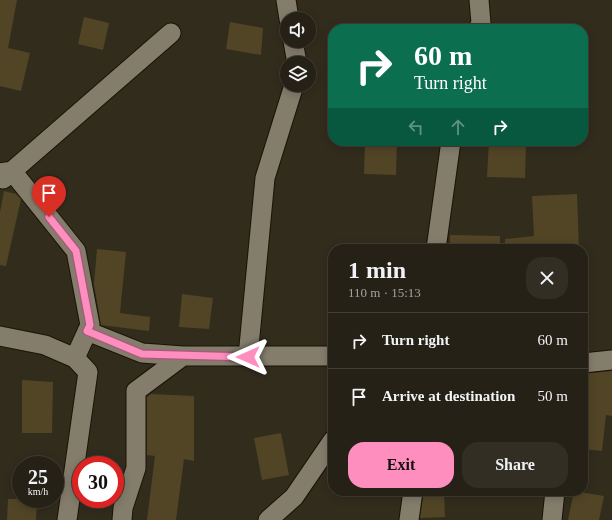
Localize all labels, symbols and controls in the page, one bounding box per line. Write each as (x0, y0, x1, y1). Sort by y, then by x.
map controls (280, 12, 316, 92)
button: sound (280, 12, 316, 48)
icon: right (348, 40, 400, 92)
text: 60 m (414, 40, 472, 71)
button: layers (280, 56, 316, 92)
text: Turn right (414, 73, 487, 93)
icon: left (405, 116, 427, 138)
icon: ahead (447, 116, 469, 138)
icon: right (489, 116, 511, 138)
pin (32, 176, 66, 217)
icon: arrive (38, 182, 60, 204)
text: 1 min (348, 257, 406, 283)
button: close (526, 257, 568, 299)
text: 110 m · 15:13 (348, 285, 421, 300)
icon: right (348, 330, 370, 352)
text: Turn right (382, 332, 449, 348)
text: 60 m (538, 332, 568, 348)
position arrow (227, 336, 269, 378)
icon: arrive (348, 386, 370, 408)
text: Arrive at destination (382, 388, 515, 404)
text: 50 m (538, 388, 568, 404)
button: Exit (348, 442, 454, 488)
button: Share (462, 442, 568, 488)
speed limit sign: 30 (72, 456, 124, 508)
text: 25 (28, 466, 48, 488)
text: km/h (28, 486, 48, 497)

